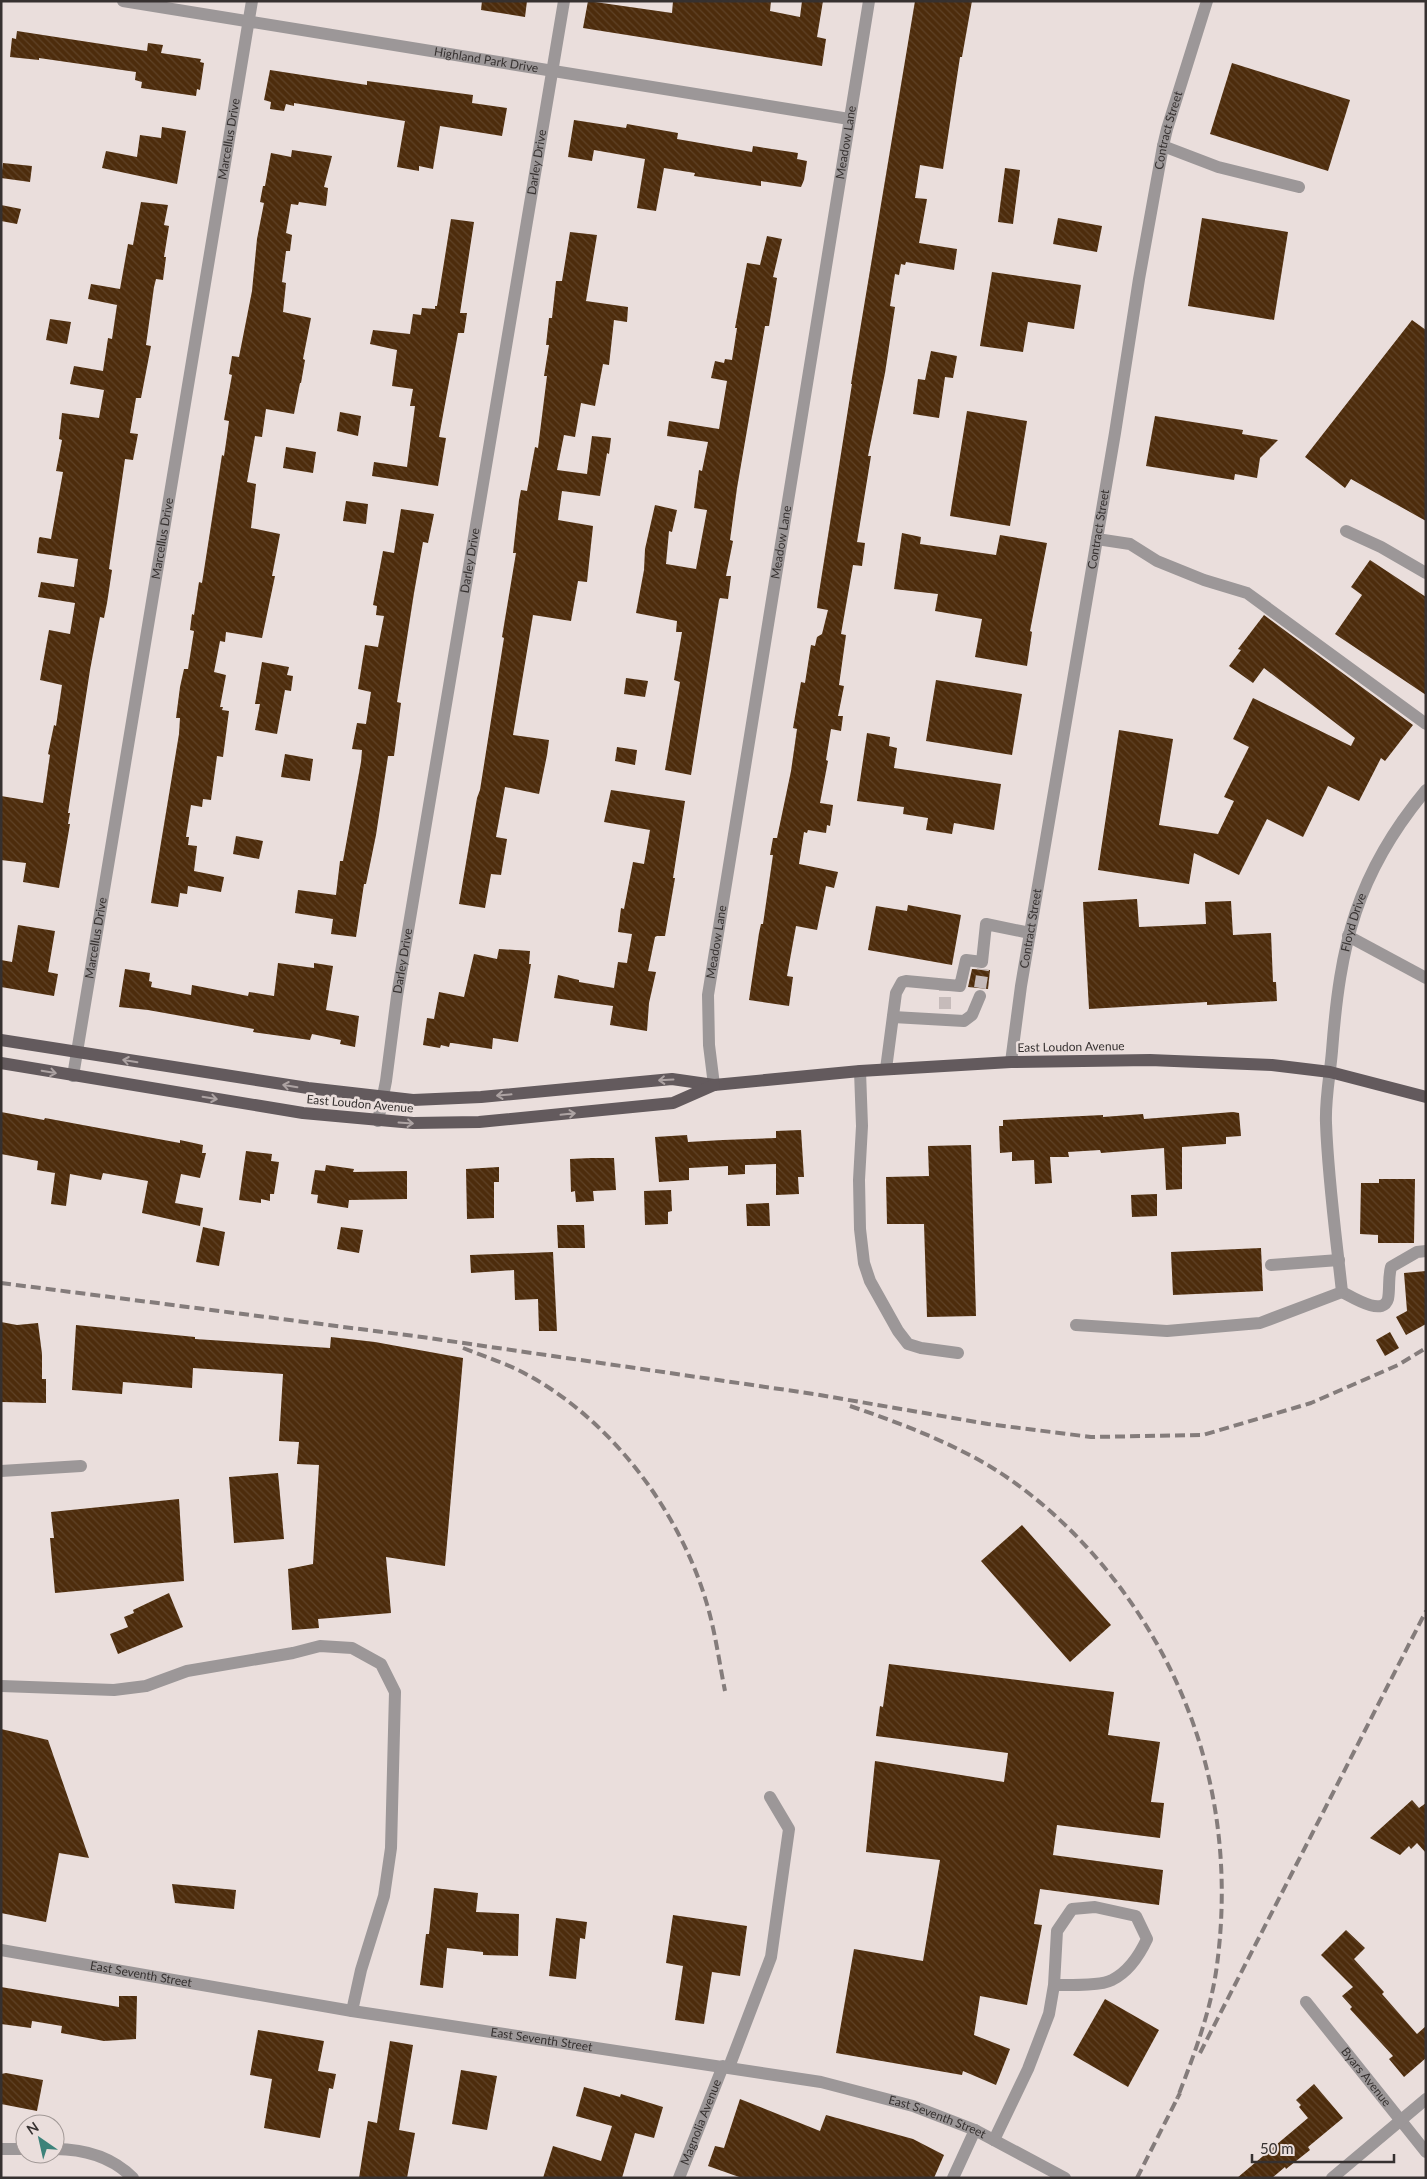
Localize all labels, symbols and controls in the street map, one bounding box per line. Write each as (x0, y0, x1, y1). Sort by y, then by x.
street label: Highland Park Drive (433, 44, 540, 75)
street label: Contract Street (1151, 88, 1186, 171)
street label: Marcellus Drive (214, 97, 243, 181)
street label: Meadow Lane (832, 105, 859, 180)
street label: Darley Drive (524, 128, 549, 196)
street label: Contract Street (1084, 487, 1112, 570)
street label: Marcellus Drive (148, 496, 176, 580)
street label: Meadow Lane (768, 504, 794, 580)
street label: Darley Drive (457, 527, 482, 594)
street label: Contract Street (1016, 887, 1045, 969)
street label: Floyd Drive (1337, 891, 1369, 953)
street label: Marcellus Drive (81, 896, 110, 980)
street label: Meadow Lane (703, 904, 729, 980)
street label: Darley Drive (390, 927, 415, 995)
street label: East Loudon Avenue (1017, 1038, 1125, 1055)
one-way arrow (122, 1055, 138, 1065)
one-way arrow (41, 1067, 57, 1077)
one-way arrow (658, 1075, 674, 1084)
one-way arrow (283, 1080, 299, 1090)
street label: East Loudon Avenue (306, 1091, 414, 1116)
one-way arrow (497, 1091, 513, 1100)
one-way arrow (201, 1093, 217, 1103)
one-way arrow (559, 1109, 575, 1119)
one-way arrow (397, 1118, 413, 1127)
street label: East Seventh Street (89, 1958, 194, 1990)
street label: East Seventh Street (490, 2024, 594, 2054)
street label: Byars Avenue (1338, 2044, 1395, 2109)
street label: Magnolia Avenue (677, 2077, 724, 2167)
street label: East Seventh Street (887, 2092, 989, 2142)
north arrow (15, 2114, 65, 2164)
text: N (23, 2118, 42, 2138)
scale bar (1252, 2132, 1394, 2164)
text: 50 m (1260, 2139, 1294, 2157)

